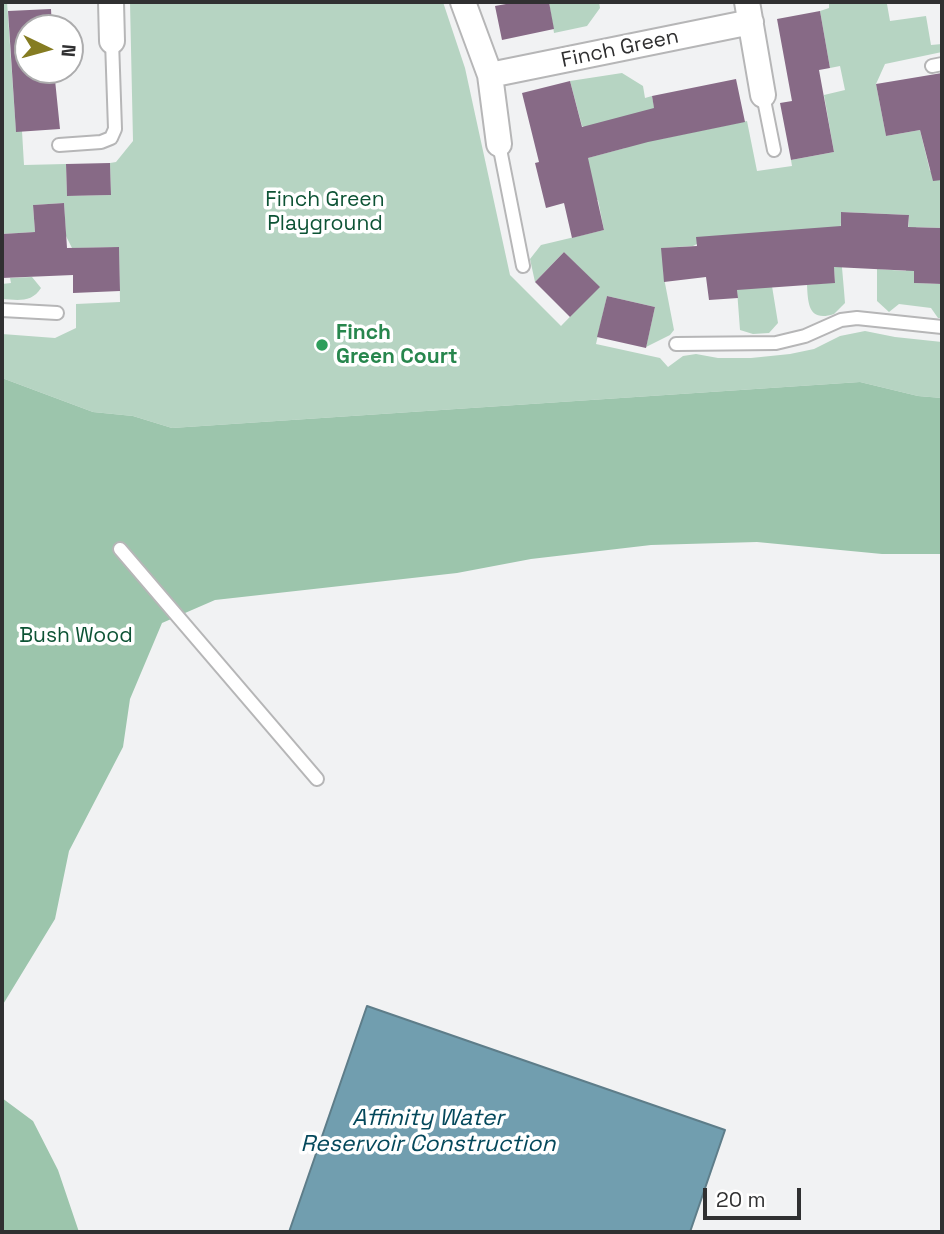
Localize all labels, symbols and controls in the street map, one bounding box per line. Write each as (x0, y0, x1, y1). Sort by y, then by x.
north arrow (14, 14, 84, 84)
street label: Finch Green (559, 24, 681, 74)
text: N (55, 43, 81, 58)
park label: Finch Green Playground (265, 187, 385, 237)
place label: Finch Green Court (336, 320, 458, 370)
marker: Finch Green Court (314, 337, 330, 353)
park label: Bush Wood (19, 623, 133, 649)
water label: Affinity Water Reservoir Construction (301, 1105, 555, 1159)
scale bar (706, 1174, 804, 1218)
text: 20 m (716, 1186, 766, 1213)

